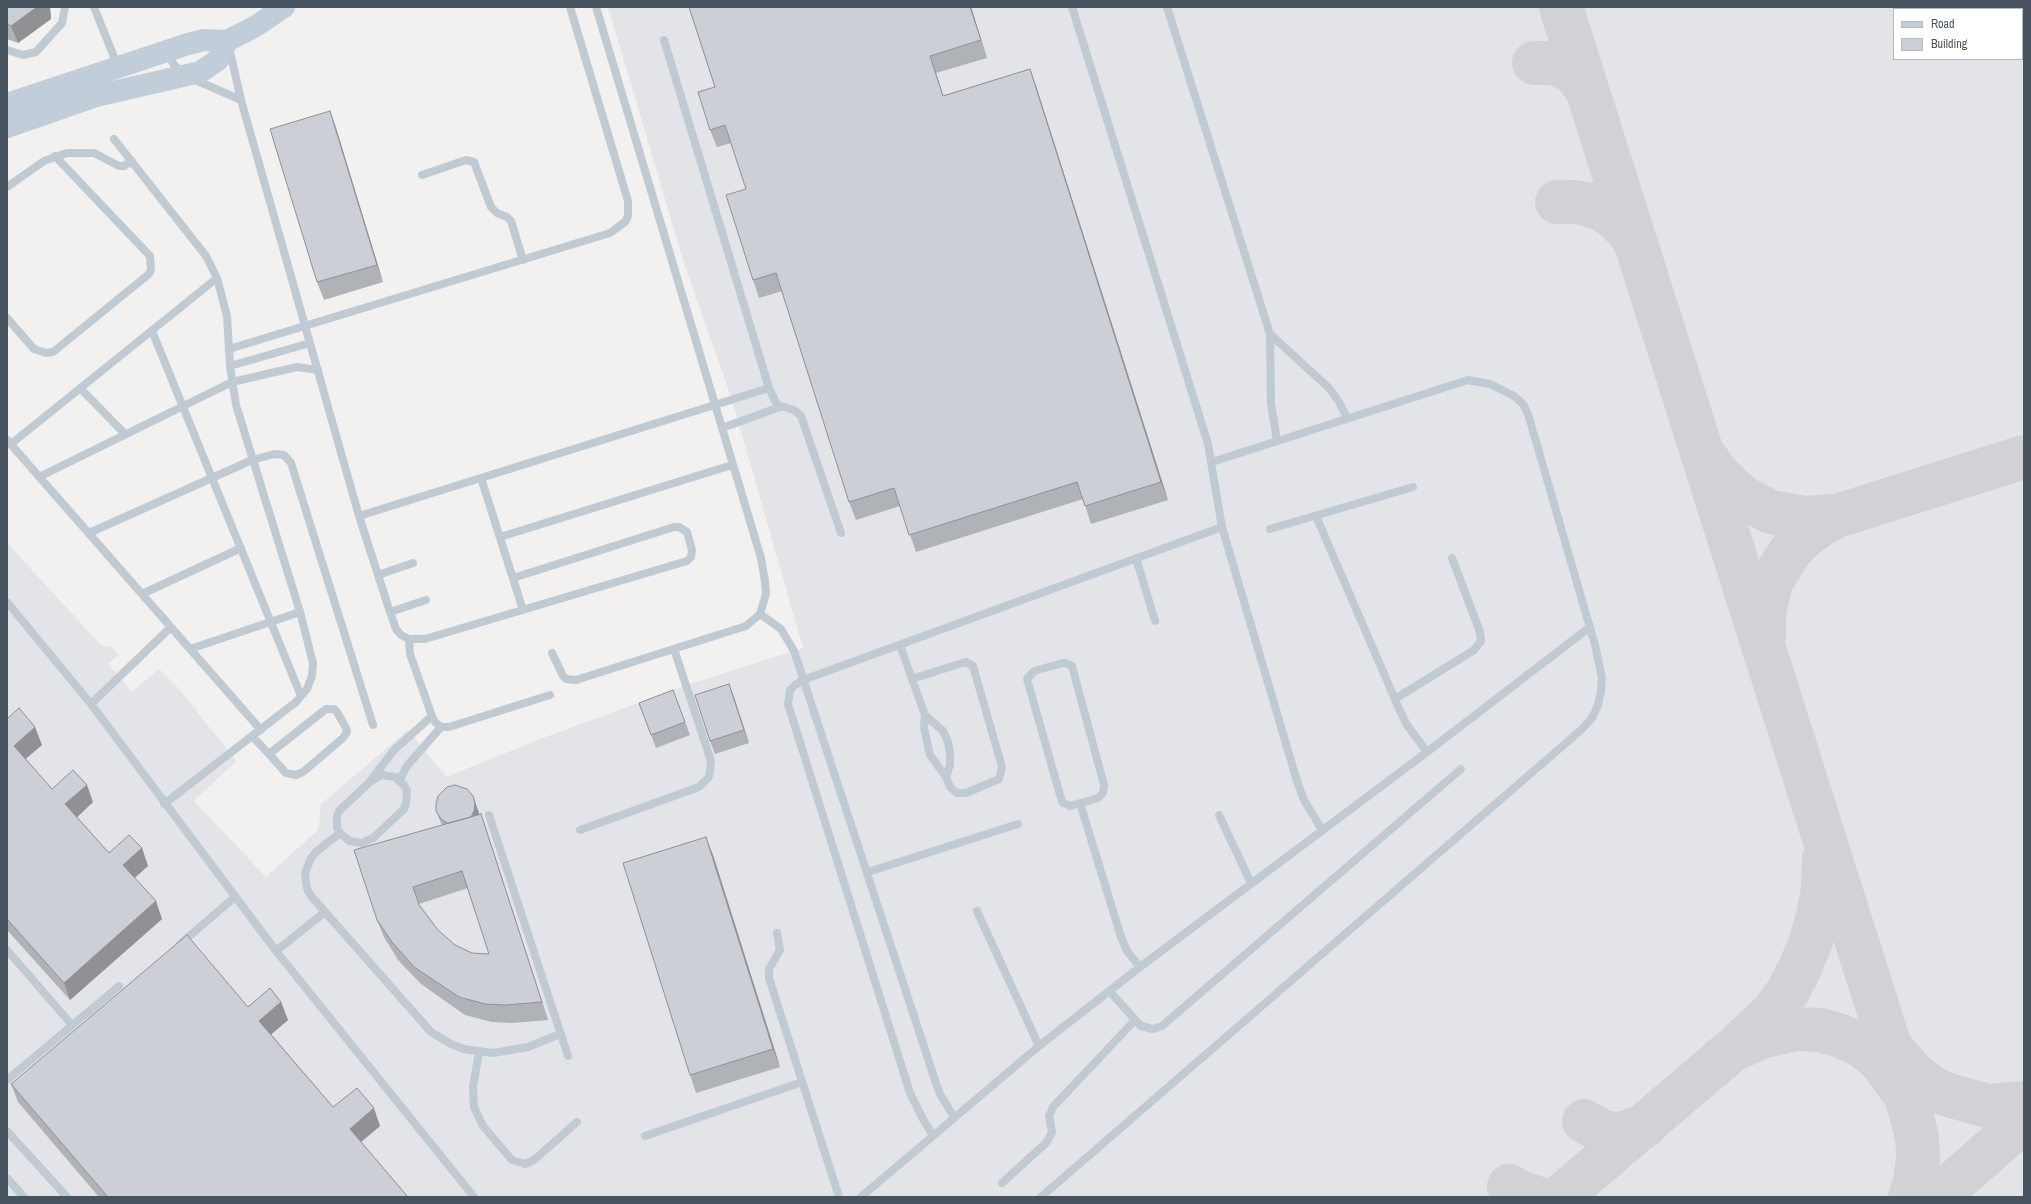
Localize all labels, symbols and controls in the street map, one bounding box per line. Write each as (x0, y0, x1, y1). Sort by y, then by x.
legend (1893, 8, 2023, 60)
text: Road (1931, 16, 1955, 32)
text: Building (1931, 36, 1967, 52)

